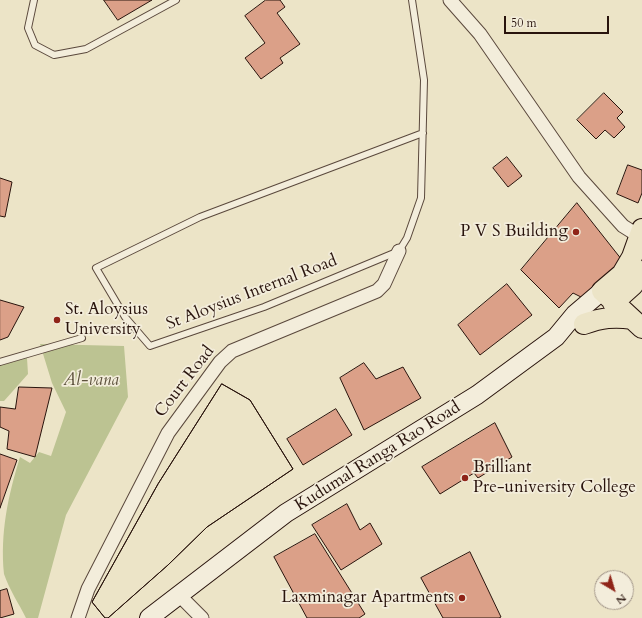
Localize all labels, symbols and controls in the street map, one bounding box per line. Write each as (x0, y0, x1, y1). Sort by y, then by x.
scale bar (506, 8, 611, 34)
text: 50 m (511, 15, 537, 31)
place label: P V S Building (460, 222, 568, 242)
marker: P V S Building (571, 227, 581, 237)
street label: St Aloysius Internal Road (164, 251, 340, 335)
place label: St. Aloysius University (65, 300, 148, 340)
marker: St. Aloysius University (52, 315, 62, 325)
street label: Court Road (151, 342, 219, 422)
park label: Al-vana (63, 371, 119, 391)
street label: Kudumal Ranga Rao Road (291, 398, 465, 516)
place label: Brilliant Pre-university College (473, 458, 636, 498)
marker: Brilliant Pre-university College (460, 473, 470, 483)
north arrow (594, 570, 634, 610)
place label: Laxminagar Apartments (281, 588, 454, 608)
text: N (613, 590, 629, 608)
marker: Laxminagar Apartments (457, 593, 467, 603)

